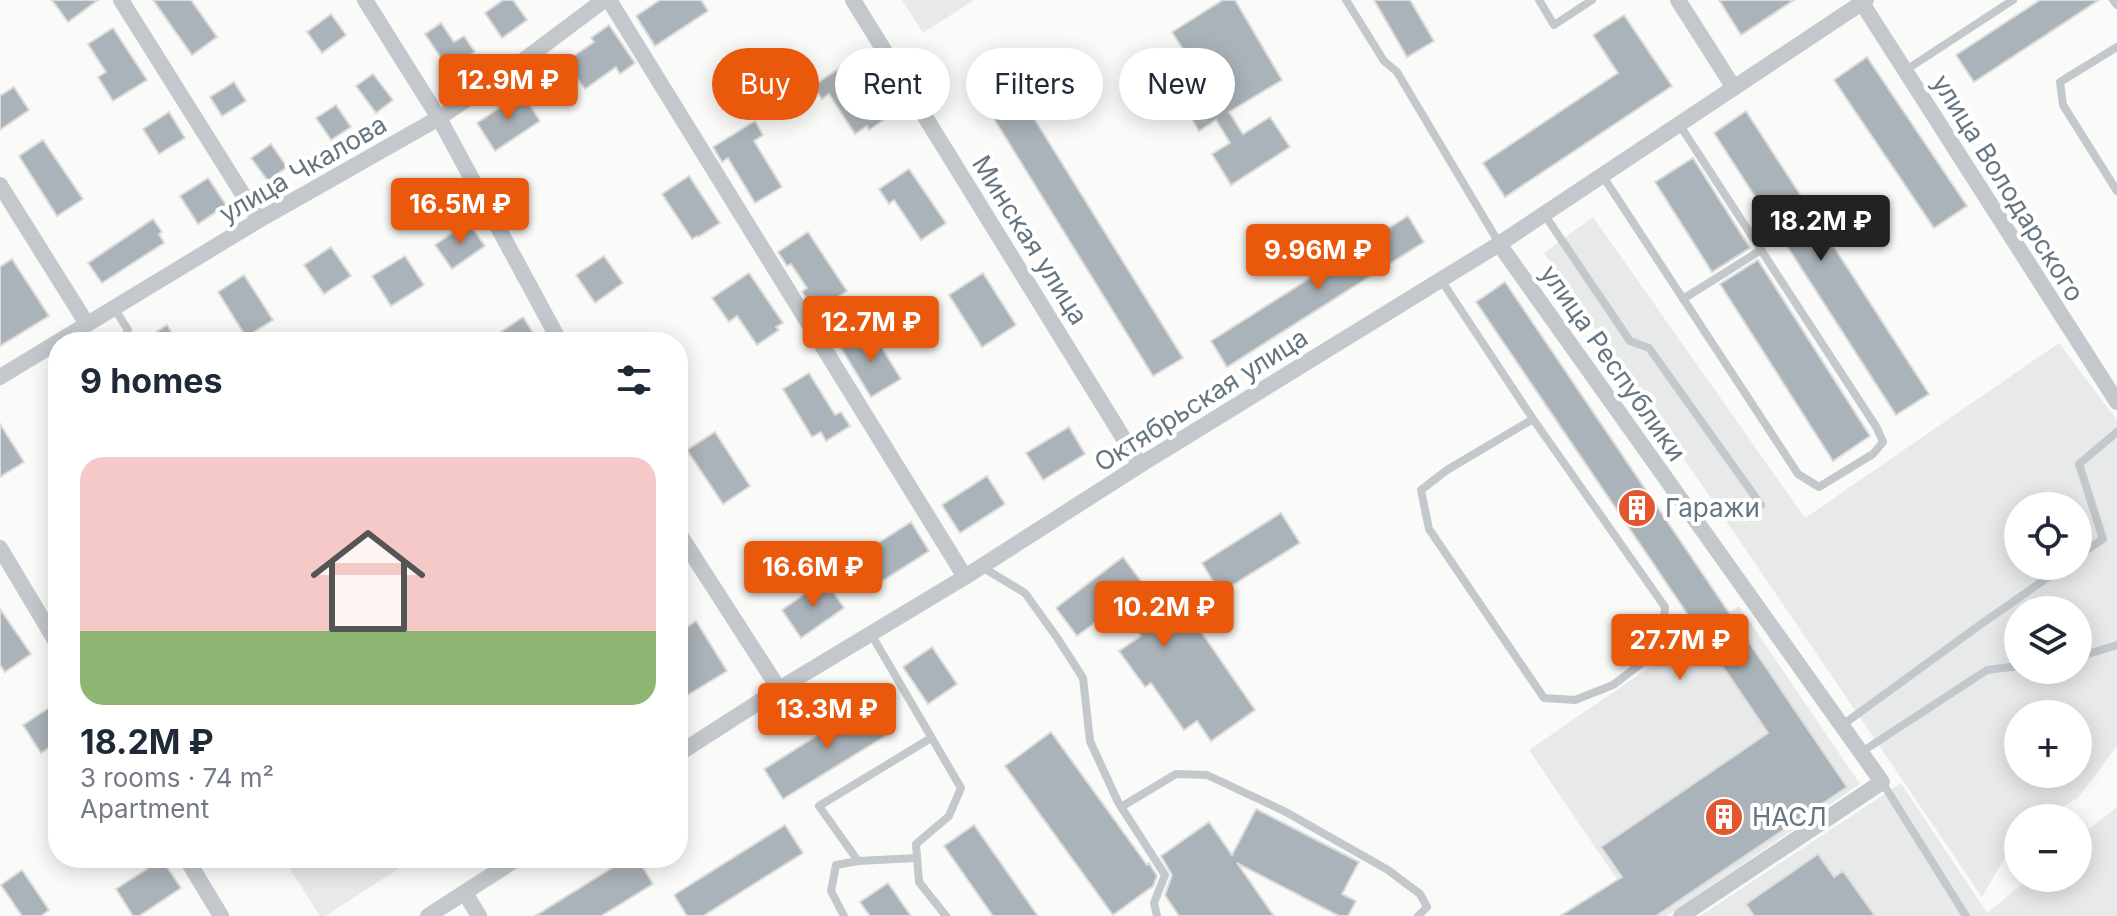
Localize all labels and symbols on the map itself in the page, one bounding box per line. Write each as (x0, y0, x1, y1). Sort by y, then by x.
pin: 12.9M ₽ (434, 54, 582, 122)
street label: улица Володарского (1926, 69, 2091, 307)
street label: улица Чкалова (214, 108, 392, 229)
street label: Минская улица (966, 150, 1095, 330)
pin: 16.5M ₽ (386, 178, 534, 246)
pin: 18.2M ₽ (1747, 195, 1895, 263)
pin: 9.96M ₽ (1244, 224, 1392, 292)
street label: улица Республики (1534, 259, 1693, 467)
pin: 12.7M ₽ (797, 296, 945, 364)
street label: Октябрьская улица (1088, 321, 1313, 478)
building icon: Гаражи (1616, 487, 1658, 529)
place label: Гаражи (1665, 492, 1760, 523)
pin: 16.6M ₽ (739, 541, 887, 609)
pin: 10.2M ₽ (1090, 581, 1238, 649)
pin: 27.7M ₽ (1606, 614, 1754, 682)
pin: 13.3M ₽ (753, 683, 901, 751)
building icon: НАСЛ (1703, 796, 1745, 838)
place label: НАСЛ (1752, 801, 1827, 832)

